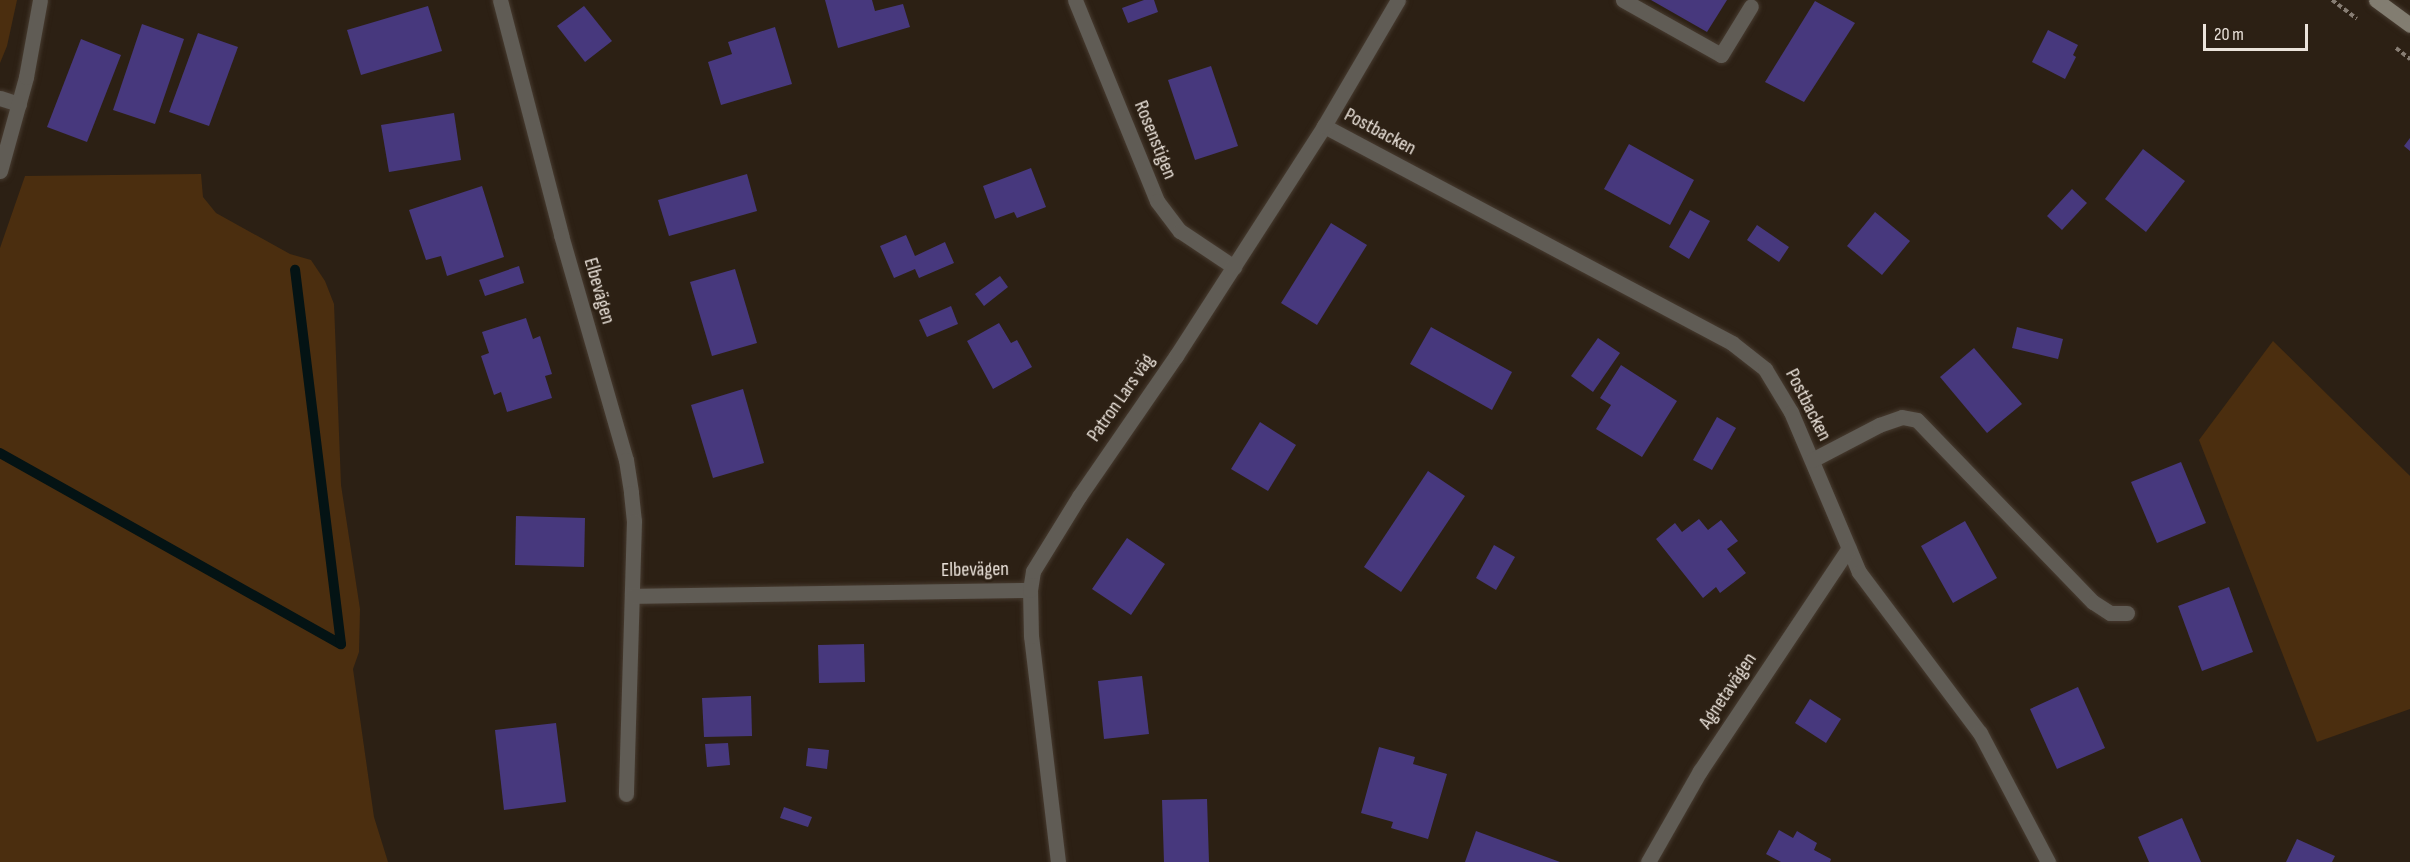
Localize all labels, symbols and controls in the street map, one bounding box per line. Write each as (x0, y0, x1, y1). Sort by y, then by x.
scale bar (2206, 12, 2311, 50)
text: 20 m (2214, 24, 2244, 45)
street label: Rosenstigen (1128, 97, 1182, 183)
street label: Postbacken (1340, 103, 1420, 161)
street label: Elbevägen (578, 255, 620, 327)
street label: Patron Lars väg (1082, 350, 1160, 446)
street label: Postbacken (1780, 365, 1836, 445)
street label: Elbevägen (941, 557, 1009, 583)
street label: Agnetavägen (1694, 648, 1762, 734)

